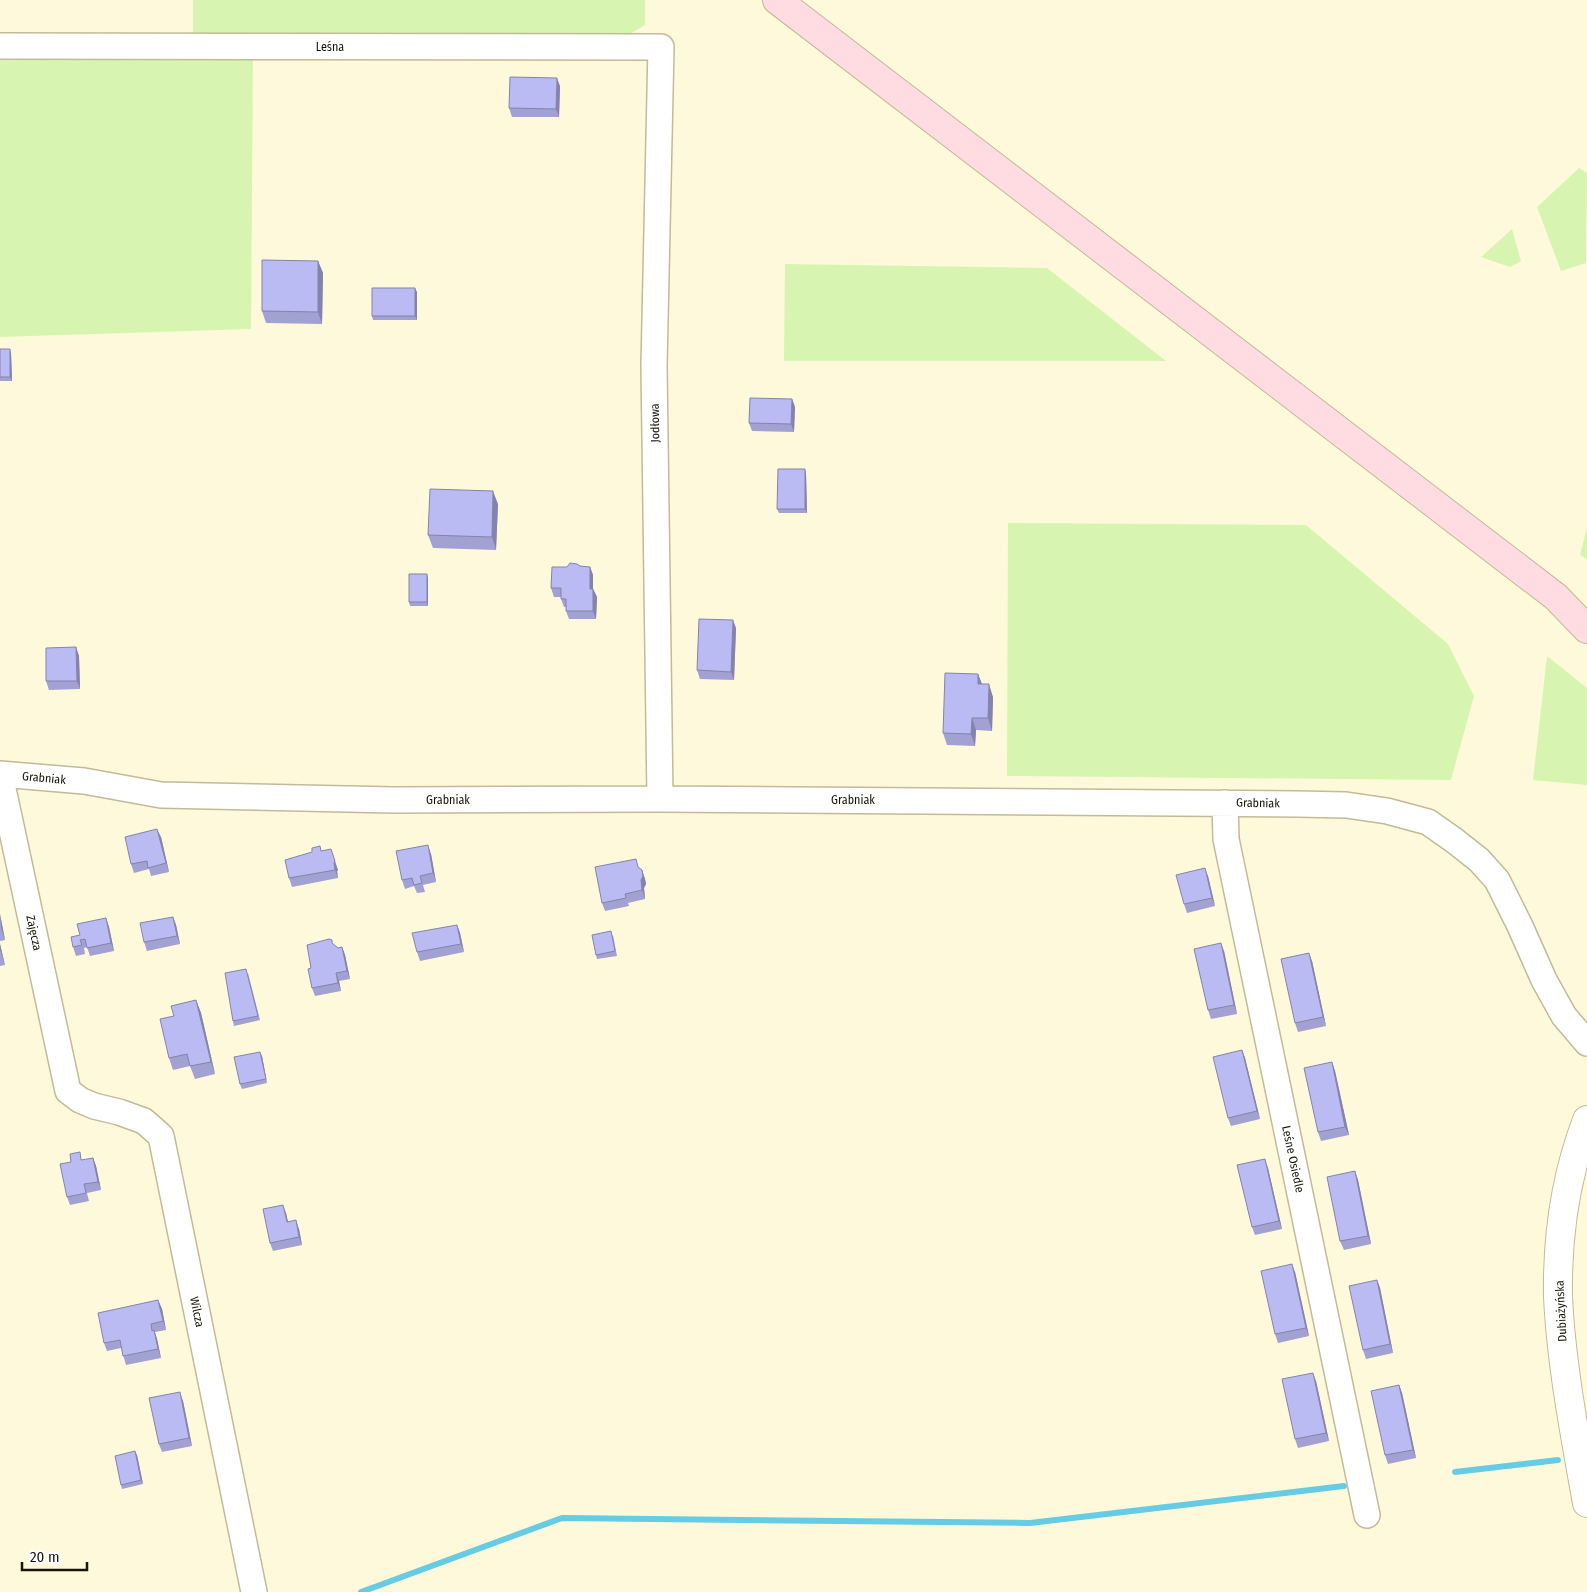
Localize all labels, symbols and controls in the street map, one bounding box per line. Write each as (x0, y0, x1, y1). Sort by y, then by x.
street label: Leśna (316, 40, 344, 54)
street label: Jodłowa (648, 403, 662, 443)
street label: Grabniak (22, 769, 67, 787)
street label: Grabniak (426, 793, 470, 807)
street label: Grabniak (831, 793, 875, 807)
street label: Grabniak (1236, 796, 1280, 810)
street label: Zajęcza (23, 914, 45, 952)
street label: Leśne Osiedle (1279, 1124, 1307, 1194)
street label: Dubiażyńska (1552, 1280, 1570, 1342)
street label: Wilcza (187, 1296, 207, 1329)
scale bar (22, 1540, 88, 1572)
text: 20 m (30, 1548, 60, 1566)

